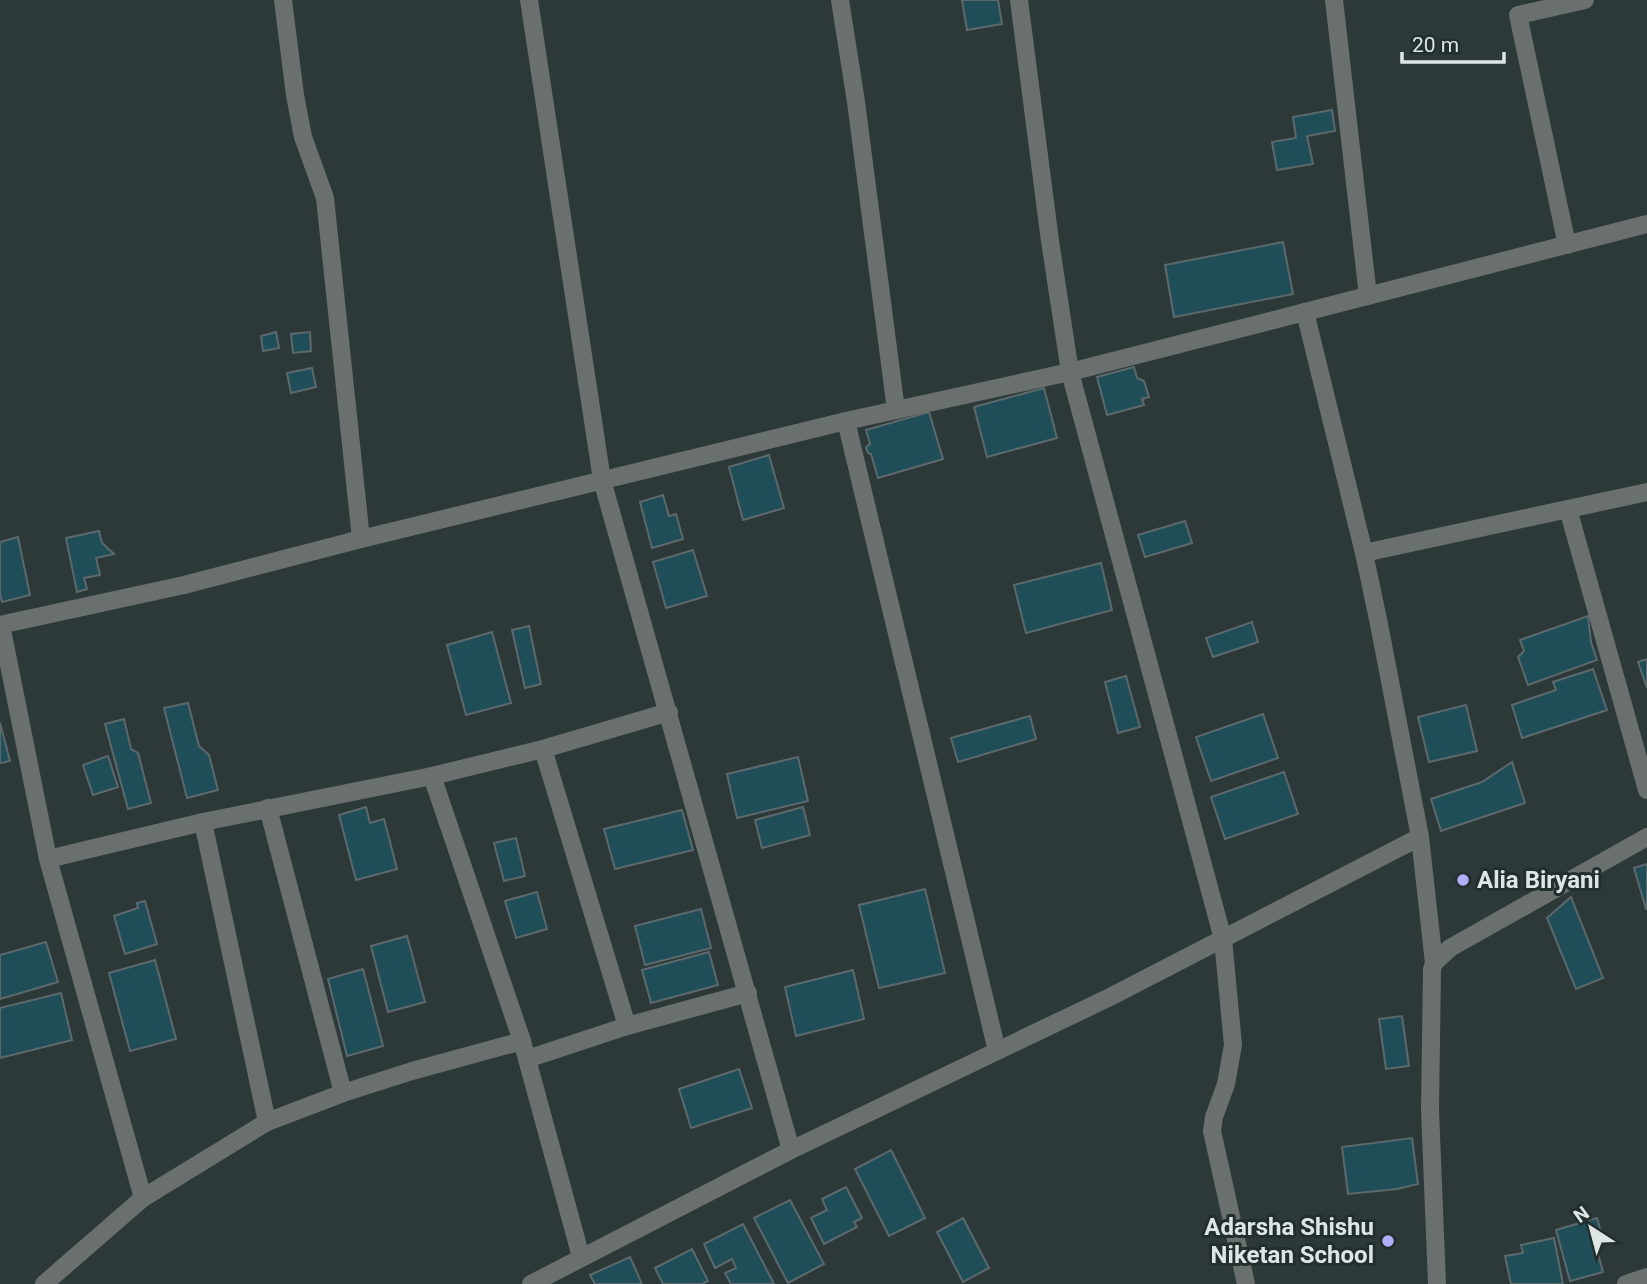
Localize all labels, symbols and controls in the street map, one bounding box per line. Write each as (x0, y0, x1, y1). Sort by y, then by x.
scale bar (1402, 21, 1504, 65)
text: 20 m (1412, 33, 1459, 57)
place label: Alia Biryani (1477, 866, 1600, 894)
marker: Alia Biryani (1455, 872, 1471, 888)
north arrow (1556, 1193, 1626, 1263)
text: N (1569, 1201, 1593, 1228)
place label: Adarsha Shishu Niketan School (1204, 1213, 1374, 1269)
marker: Adarsha Shishu Niketan School (1380, 1233, 1396, 1249)

